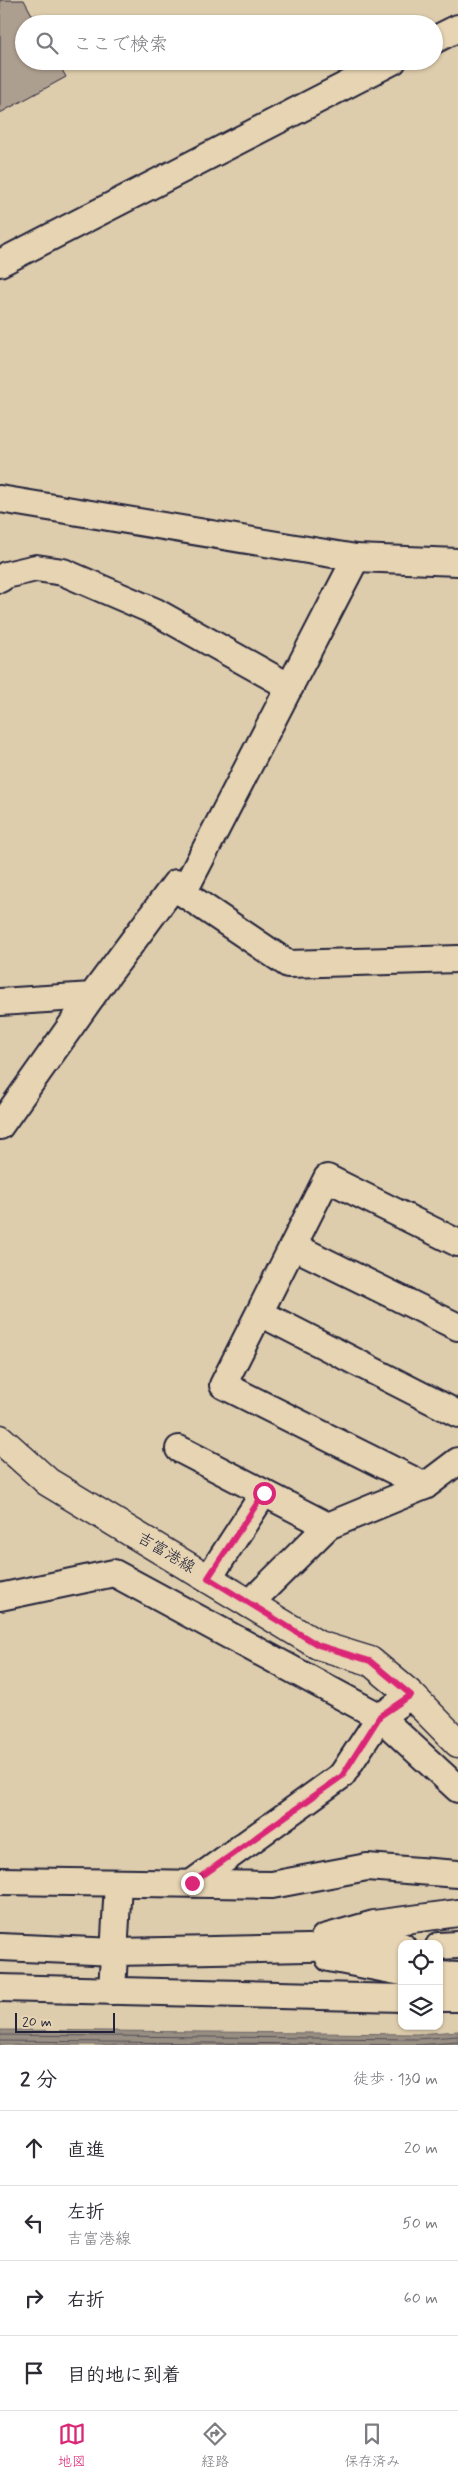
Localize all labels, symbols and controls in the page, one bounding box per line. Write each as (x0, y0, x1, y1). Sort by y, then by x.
search box (15, 15, 443, 70)
icon: search (33, 29, 61, 57)
text: ここで検索 (73, 32, 168, 57)
route start (253, 1482, 276, 1505)
street label: 吉富港線 (133, 1528, 199, 1578)
route end (181, 1872, 204, 1895)
map controls (398, 1940, 443, 2030)
button: locate (398, 1940, 443, 1985)
button: layers (398, 1985, 443, 2030)
scale bar (15, 2010, 115, 2033)
text: 20 m (22, 2013, 52, 2031)
text: 2 分 (20, 2066, 57, 2094)
text: 徒歩 · 130 m (353, 2069, 438, 2090)
icon: ahead (20, 2134, 48, 2162)
text: 直進 (67, 2138, 105, 2163)
text: 20 m (404, 2138, 438, 2159)
text: 左折 (67, 2200, 105, 2225)
icon: left (20, 2209, 48, 2237)
text: 50 m (402, 2213, 438, 2234)
text: 吉富港線 (67, 2229, 131, 2250)
icon: right (20, 2284, 48, 2312)
text: 右折 (67, 2288, 105, 2313)
text: 60 m (404, 2288, 438, 2309)
icon: arrive (20, 2359, 48, 2387)
text: 目的地に到着 (67, 2363, 181, 2388)
tab: 地図 (58, 2420, 86, 2471)
tab: 経路 (201, 2420, 229, 2471)
tab: 保存済み (344, 2420, 400, 2471)

